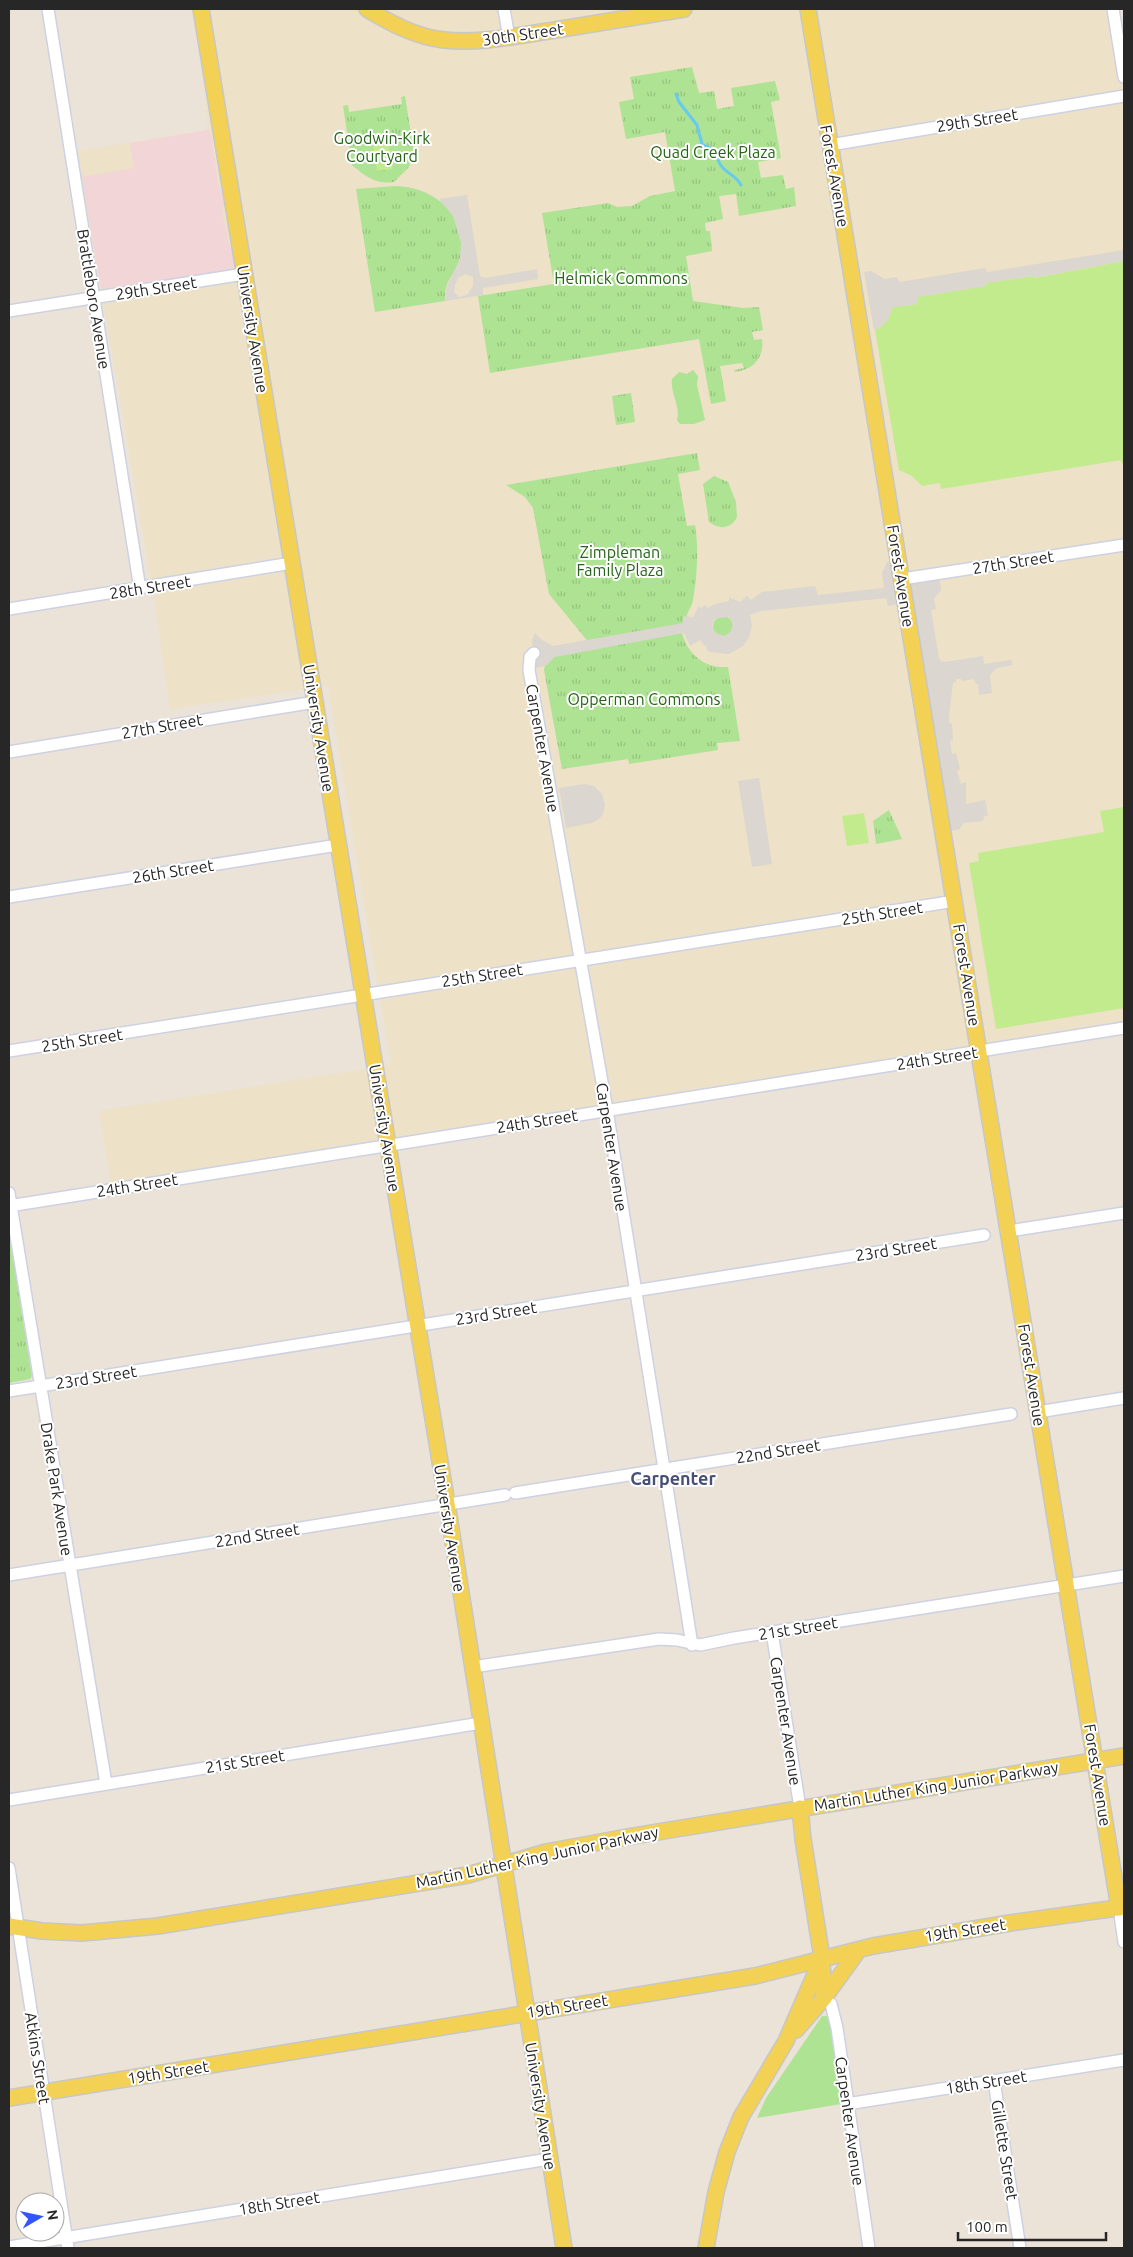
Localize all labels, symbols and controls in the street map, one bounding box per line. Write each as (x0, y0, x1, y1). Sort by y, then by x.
street label: 30th Street (481, 19, 565, 49)
street label: 29th Street (935, 105, 1020, 135)
street label: Forest Avenue (817, 123, 853, 229)
park label: Goodwin-Kirk Courtyard (334, 129, 430, 165)
park label: Quad Creek Plaza (650, 143, 776, 161)
street label: Brattleboro Avenue (74, 228, 114, 370)
street label: University Avenue (234, 264, 272, 394)
park label: Helmick Commons (554, 269, 688, 287)
street label: 29th Street (114, 273, 199, 303)
street label: Forest Avenue (884, 524, 918, 628)
park label: Zimpleman Family Plaza (577, 543, 663, 579)
street label: 27th Street (971, 547, 1056, 577)
street label: 28th Street (108, 572, 193, 602)
street label: University Avenue (300, 663, 338, 793)
street label: Carpenter Avenue (523, 682, 563, 814)
park label: Opperman Commons (567, 690, 721, 708)
street label: 27th Street (120, 710, 205, 742)
street label: 26th Street (131, 856, 216, 886)
street label: 25th Street (840, 898, 925, 928)
street label: Forest Avenue (950, 923, 984, 1027)
street label: 25th Street (440, 960, 525, 990)
street label: 25th Street (40, 1025, 125, 1055)
street label: 24th Street (895, 1043, 980, 1073)
street label: University Avenue (366, 1063, 404, 1193)
street label: Carpenter Avenue (593, 1081, 631, 1213)
street label: 24th Street (495, 1106, 580, 1136)
street label: 24th Street (95, 1170, 180, 1200)
street label: 23rd Street (854, 1234, 939, 1264)
street label: 23rd Street (454, 1298, 539, 1328)
street label: Forest Avenue (1015, 1323, 1049, 1427)
street label: 23rd Street (54, 1362, 139, 1392)
street label: Drake Park Avenue (38, 1421, 76, 1557)
street label: 22nd Street (735, 1435, 822, 1467)
street label: University Avenue (431, 1463, 469, 1593)
district label: Carpenter (630, 1468, 716, 1488)
street label: 22nd Street (214, 1519, 301, 1551)
street label: 21st Street (757, 1613, 839, 1643)
street label: Carpenter Avenue (767, 1655, 805, 1787)
street label: Forest Avenue (1081, 1723, 1115, 1827)
street label: 21st Street (204, 1746, 286, 1776)
street label: Martin Luther King Junior Parkway (812, 1758, 1060, 1814)
street label: Martin Luther King Junior Parkway (414, 1822, 660, 1892)
street label: 19th Street (923, 1915, 1008, 1945)
street label: 19th Street (525, 1991, 610, 2021)
street label: Atkins Street (22, 2011, 54, 2106)
street label: University Avenue (522, 2041, 560, 2171)
street label: Carpenter Avenue (832, 2055, 868, 2187)
street label: 19th Street (126, 2057, 211, 2087)
street label: 18th Street (944, 2067, 1029, 2097)
street label: Gillette Street (988, 2098, 1022, 2202)
street label: 18th Street (237, 2188, 322, 2218)
north arrow (15, 2192, 65, 2242)
text: N (44, 2209, 62, 2221)
scale bar (958, 2210, 1106, 2242)
text: 100 m (966, 2218, 1008, 2235)

